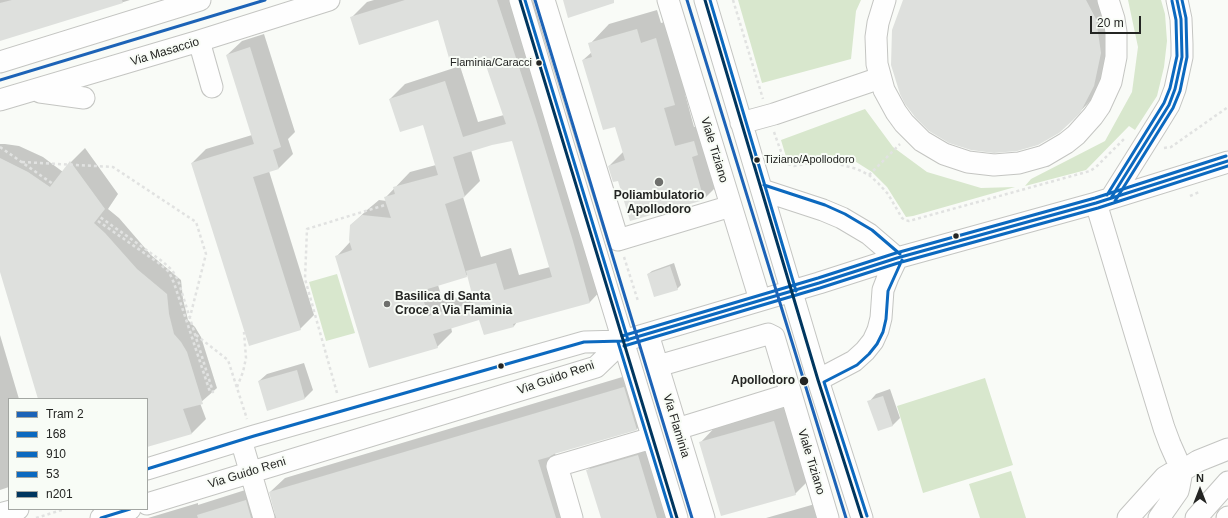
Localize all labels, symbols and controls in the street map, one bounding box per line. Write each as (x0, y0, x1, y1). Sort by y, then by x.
scale bar (1092, 8, 1143, 34)
text: 20 m (1097, 16, 1124, 30)
street label: Via Masaccio (129, 35, 201, 69)
place label: Flaminia/Caracci (450, 56, 532, 70)
marker: Flaminia/Caracci (534, 58, 544, 68)
street label: Viale Tiziano (697, 115, 731, 185)
place label: Tiziano/Apollodoro (764, 153, 855, 167)
marker: Tiziano/Apollodoro (752, 155, 762, 165)
marker: Poliambulatorio Apollodoro (653, 176, 665, 188)
place label: Poliambulatorio Apollodoro (614, 189, 704, 217)
unlabelled marker (951, 231, 961, 241)
place label: Basilica di Santa Croce a Via Flaminia (395, 290, 512, 318)
marker: Basilica di Santa Croce a Via Flaminia (382, 299, 392, 309)
street label: Via Guido Reni (516, 358, 596, 398)
unlabelled marker (496, 361, 506, 371)
place label: Apollodoro (731, 374, 795, 388)
marker: Apollodoro (798, 375, 810, 387)
street label: Via Flaminia (659, 392, 693, 460)
legend (8, 398, 148, 510)
text: Tram 2 (46, 407, 84, 421)
text: 168 (46, 427, 66, 441)
street label: Viale Tiziano (794, 427, 828, 497)
text: 910 (46, 447, 66, 461)
street label: Via Guido Reni (206, 454, 288, 492)
text: 53 (46, 467, 59, 481)
north arrow (1180, 470, 1220, 510)
text: N (1196, 472, 1204, 484)
text: n201 (46, 487, 73, 501)

